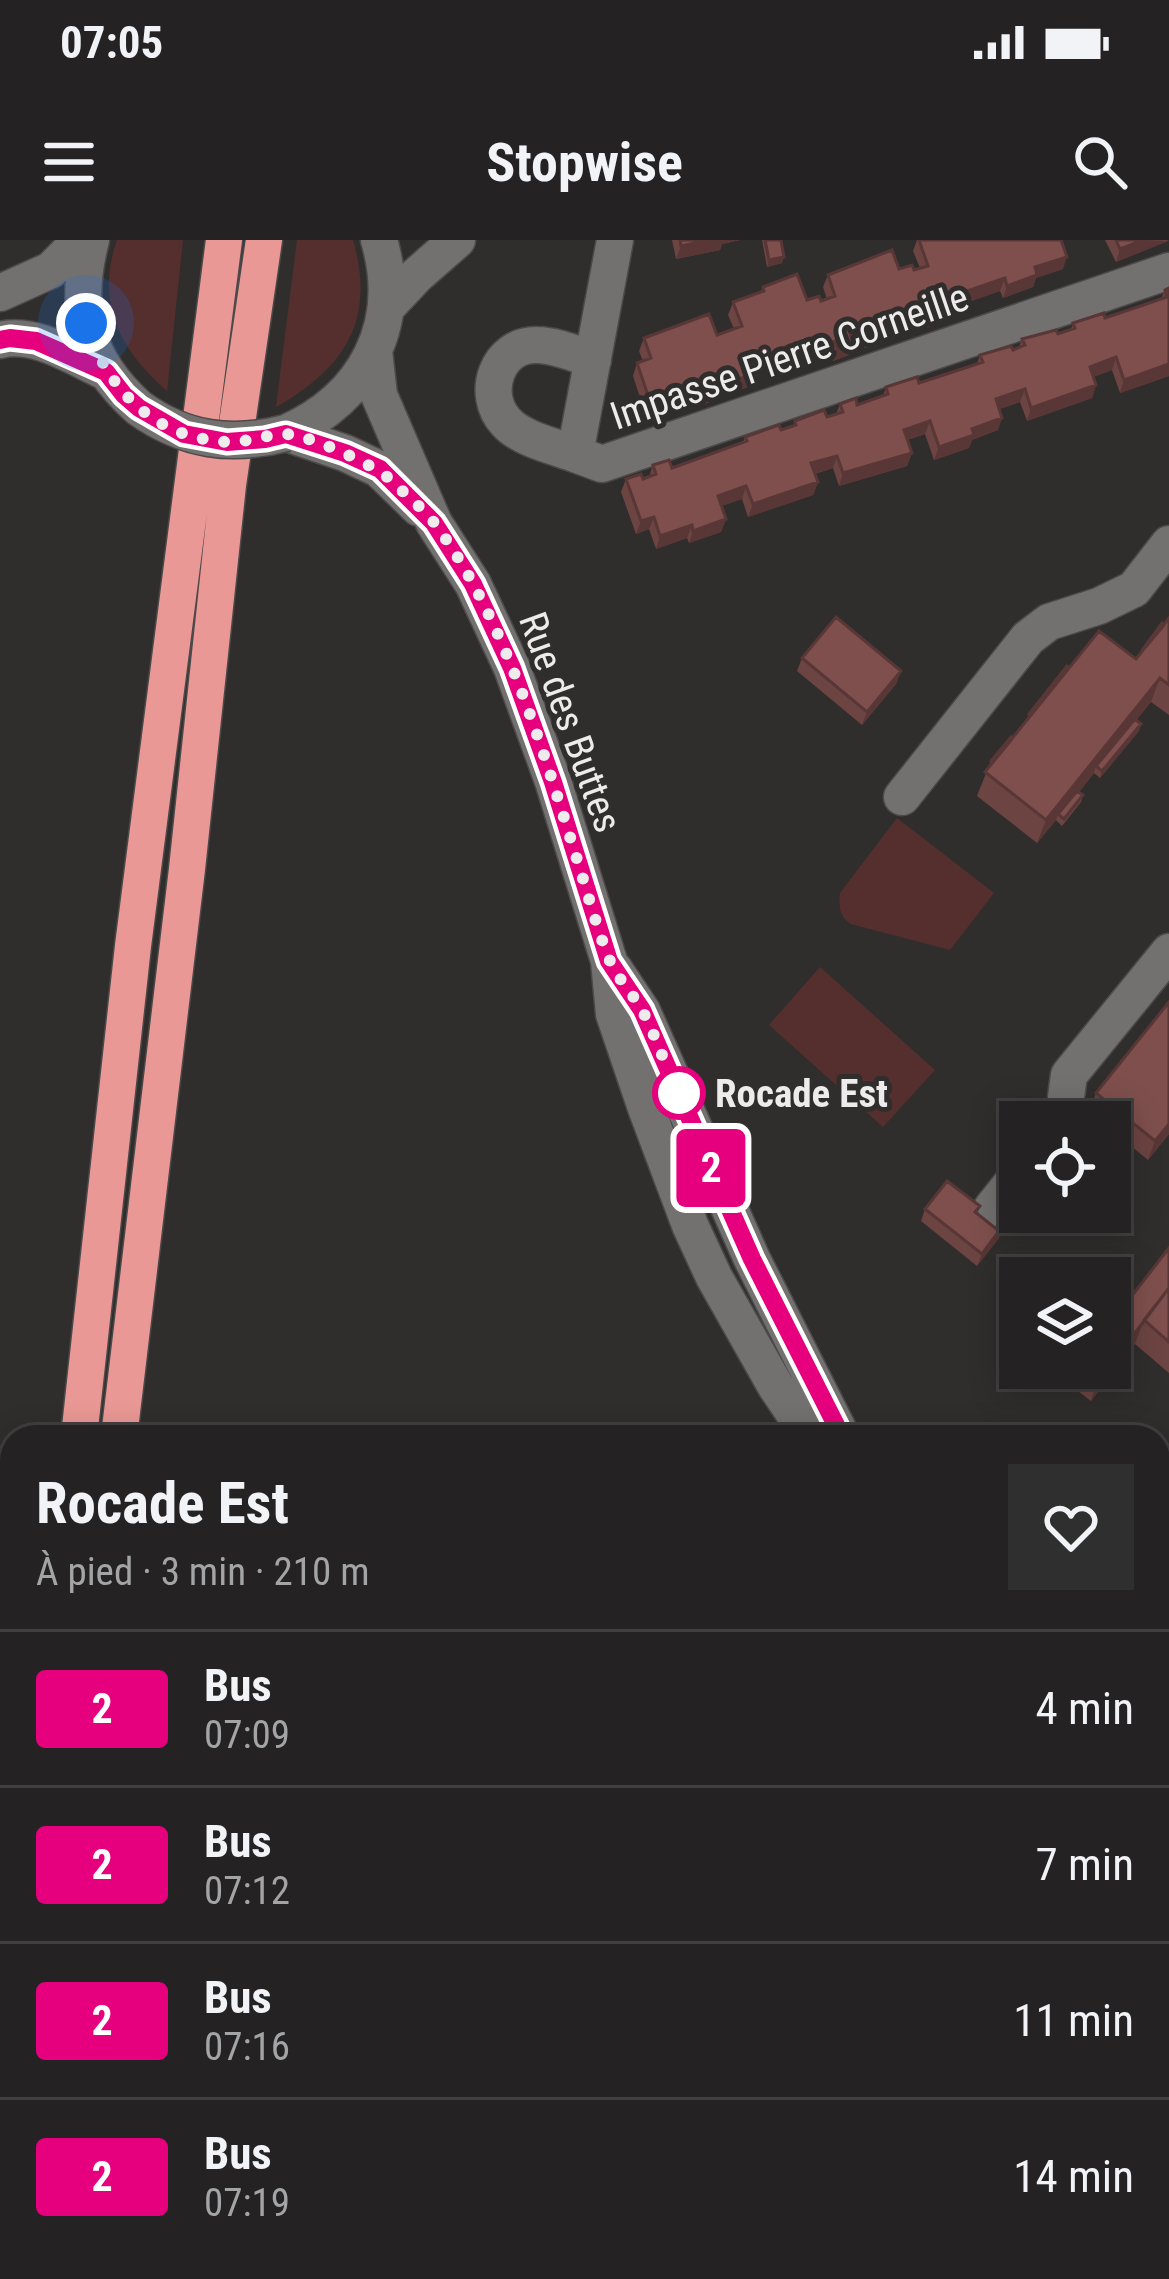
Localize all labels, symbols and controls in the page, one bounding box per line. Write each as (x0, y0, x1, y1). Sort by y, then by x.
text: 07:05 (60, 16, 163, 69)
icon: menu (36, 129, 102, 195)
icon: search (1067, 129, 1133, 195)
text: Stopwise (486, 131, 683, 194)
street label: Impasse Pierre Corneille (604, 274, 974, 440)
your location (56, 293, 116, 353)
street label: Rue des Buttes (509, 606, 631, 838)
marker: Rocade Est (654, 1068, 704, 1118)
place label: Rocade Est (715, 1071, 888, 1117)
map controls (999, 1101, 1131, 1389)
button: locate (999, 1101, 1131, 1233)
line badge: 2 (672, 1129, 750, 1207)
text: 2 (700, 1143, 722, 1192)
button: layers (999, 1257, 1131, 1389)
button: heart (1008, 1464, 1134, 1590)
text: Rocade Est (36, 1470, 289, 1537)
text: À pied · 3 min · 210 m (36, 1549, 370, 1595)
text: Bus (204, 1659, 272, 1712)
text: 4 min (1035, 1682, 1134, 1735)
text: 2 (91, 1684, 113, 1733)
text: 07:09 (204, 1712, 290, 1758)
text: Bus (204, 1815, 272, 1868)
text: 7 min (1035, 1838, 1134, 1891)
text: 2 (91, 1840, 113, 1889)
text: 07:12 (204, 1868, 290, 1914)
text: Bus (204, 1971, 272, 2024)
text: 11 min (1013, 1994, 1134, 2047)
text: 2 (91, 1996, 113, 2045)
text: 07:16 (204, 2024, 290, 2070)
text: Bus (204, 2127, 272, 2180)
text: 14 min (1013, 2150, 1134, 2203)
text: 2 (91, 2152, 113, 2201)
text: 07:19 (204, 2180, 290, 2226)

